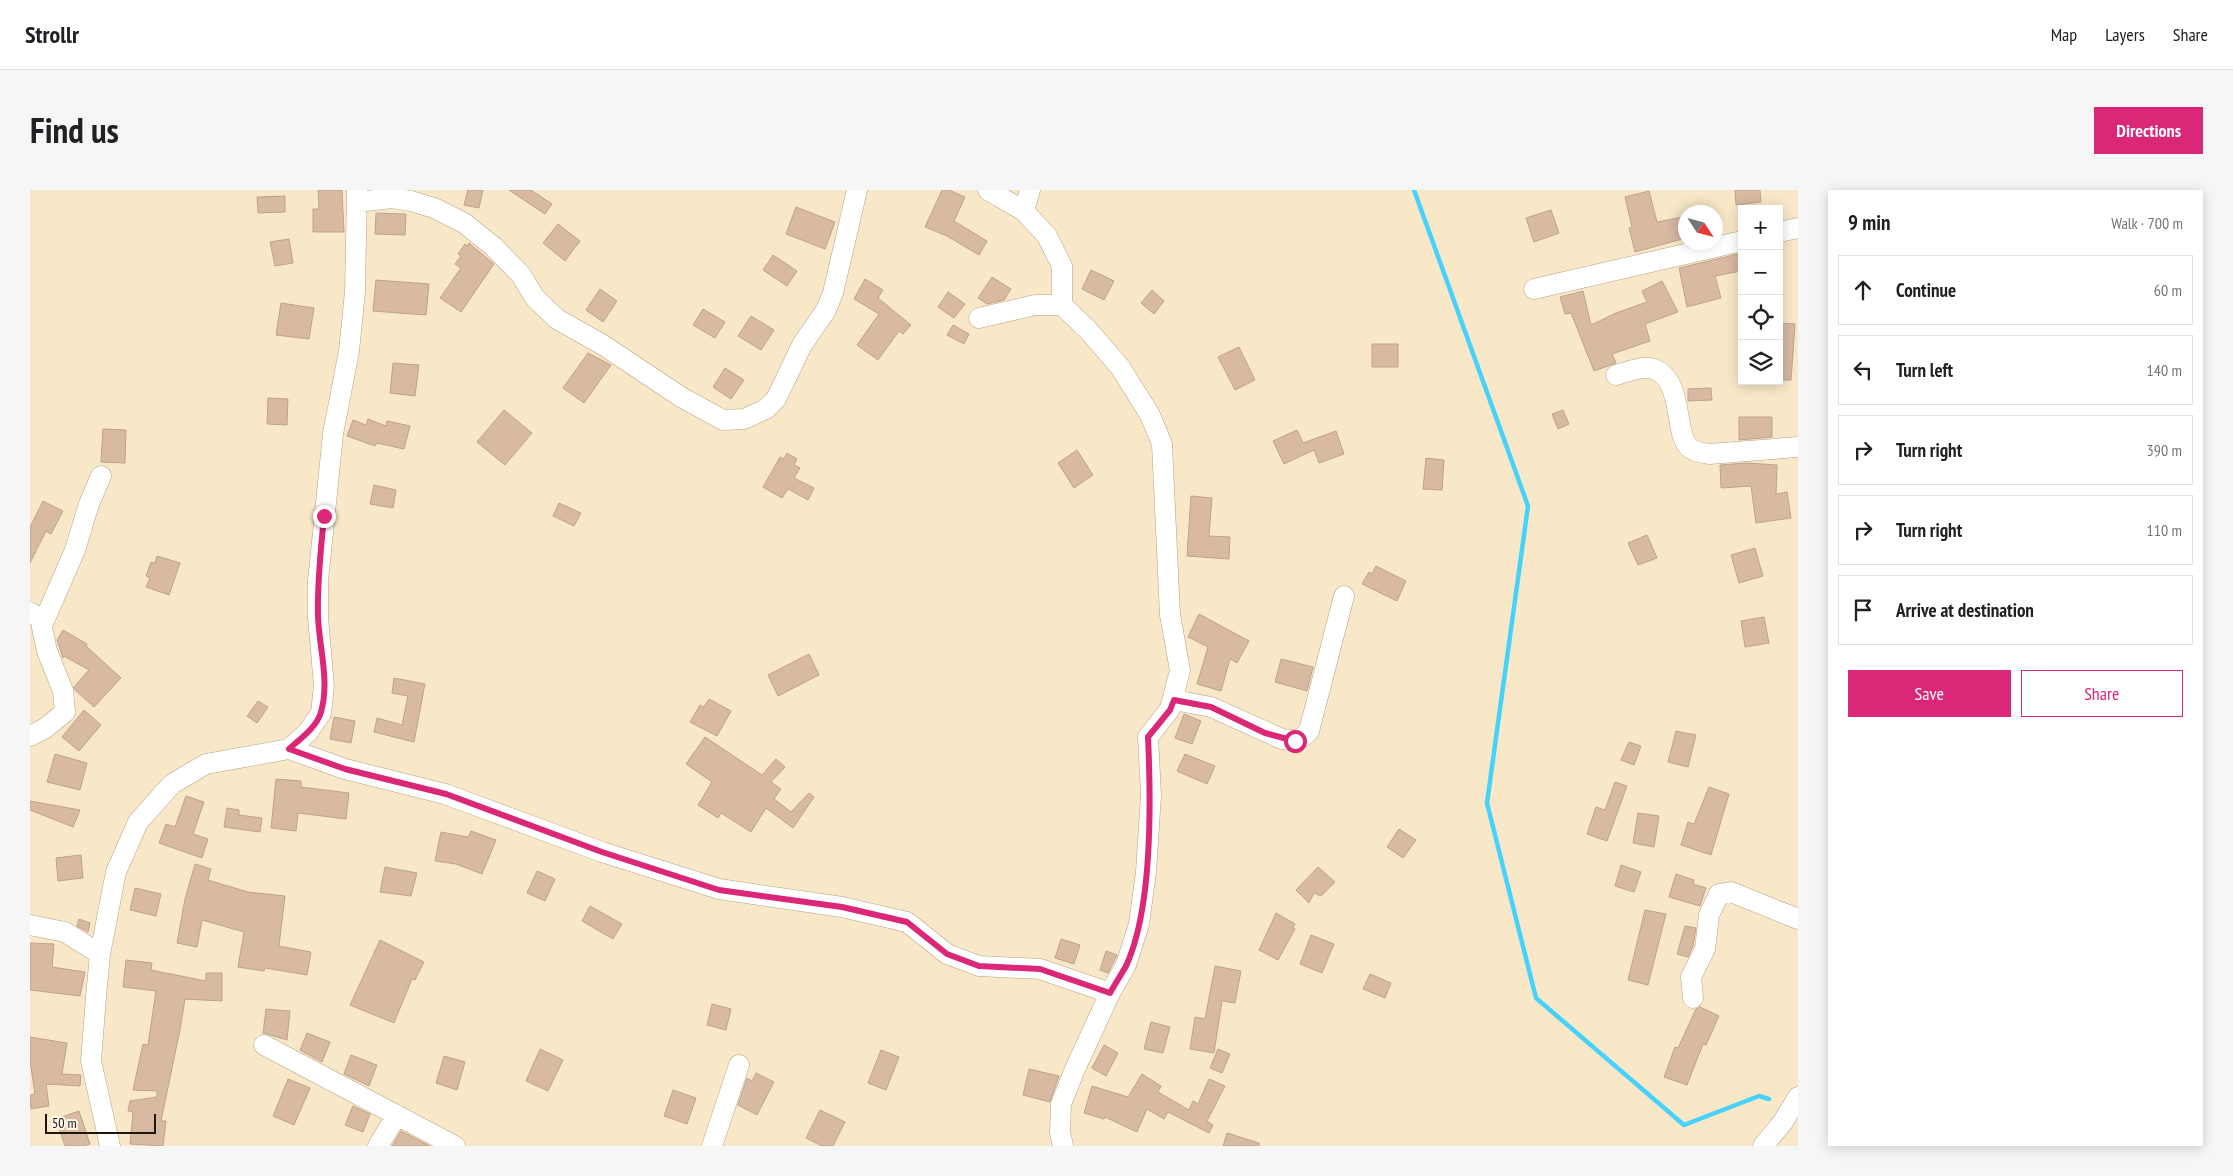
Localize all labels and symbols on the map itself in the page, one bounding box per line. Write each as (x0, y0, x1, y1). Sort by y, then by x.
north arrow (1678, 205, 1723, 250)
route end (313, 505, 336, 528)
route start (1284, 730, 1307, 753)
scale bar (45, 1111, 156, 1134)

